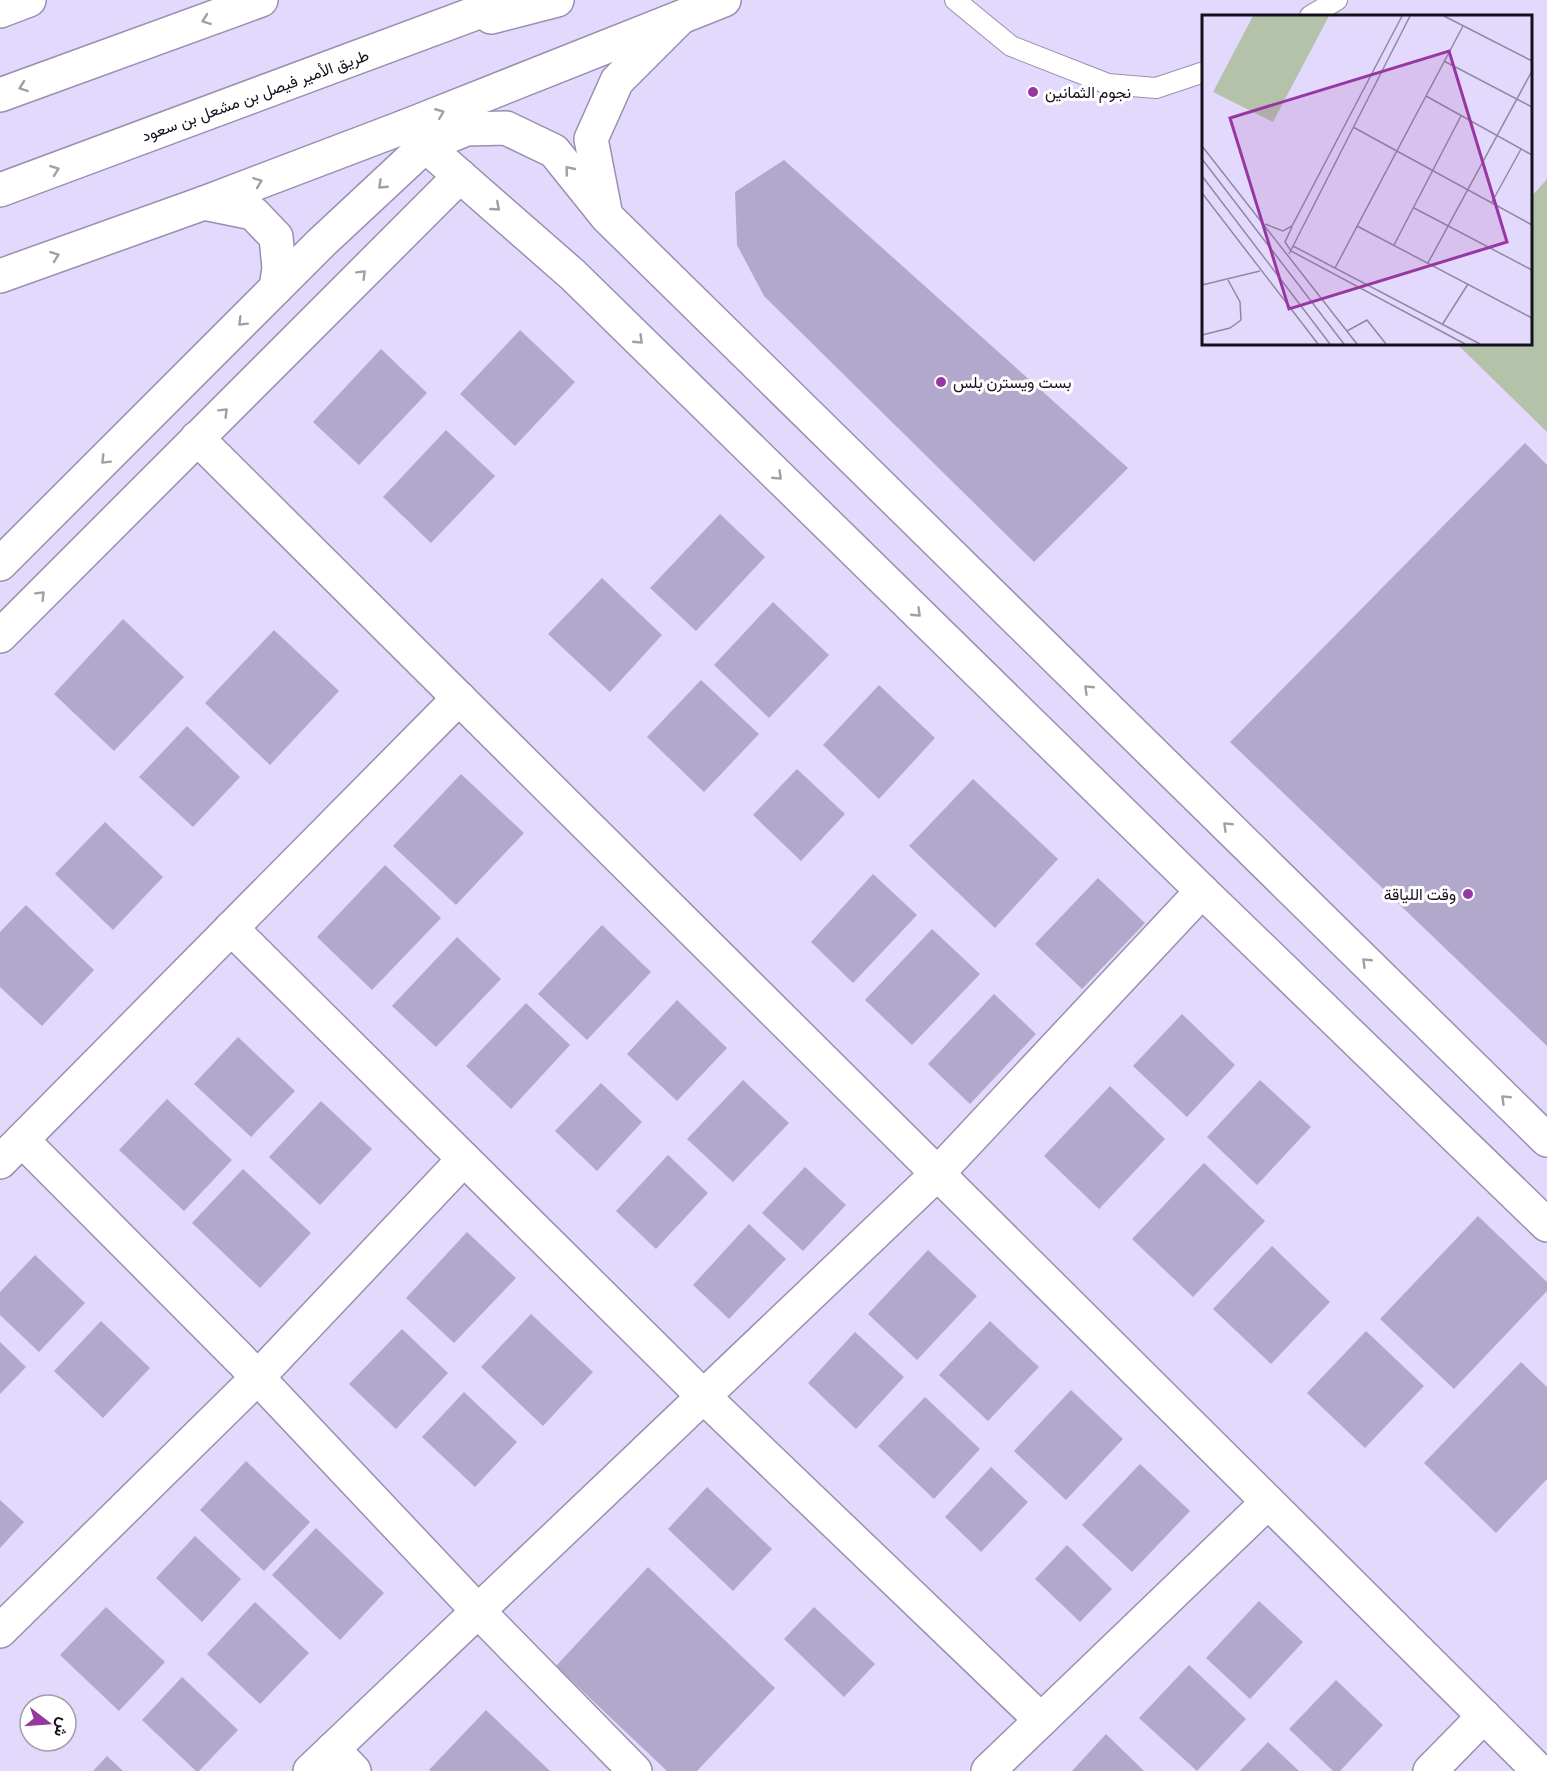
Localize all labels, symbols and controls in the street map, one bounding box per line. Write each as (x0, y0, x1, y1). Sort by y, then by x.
one-way arrow (201, 13, 212, 25)
inset map (1202, 15, 1532, 345)
street label: طريق الأمير فيصل بن مشعل بن سعود (139, 44, 372, 146)
one-way arrow (18, 80, 29, 92)
place label: نجوم الثمانين (1045, 82, 1131, 103)
marker: نجوم الثمانين (1026, 85, 1040, 99)
one-way arrow (434, 108, 445, 120)
one-way arrow (49, 164, 60, 177)
one-way arrow (565, 166, 576, 177)
one-way arrow (252, 177, 263, 190)
one-way arrow (378, 178, 389, 189)
one-way arrow (489, 200, 500, 211)
one-way arrow (49, 251, 60, 264)
one-way arrow (354, 271, 365, 282)
one-way arrow (239, 314, 250, 325)
one-way arrow (631, 332, 642, 343)
place label: بست ويسترن بلس (953, 372, 1072, 393)
marker: بست ويسترن بلس (934, 375, 948, 389)
one-way arrow (216, 409, 227, 420)
one-way arrow (101, 452, 112, 463)
one-way arrow (772, 469, 782, 480)
one-way arrow (34, 591, 45, 602)
one-way arrow (910, 605, 921, 616)
one-way arrow (1084, 686, 1095, 697)
one-way arrow (1223, 822, 1234, 833)
place label: وقت اللياقة (1384, 884, 1456, 905)
marker: وقت اللياقة (1461, 887, 1475, 901)
one-way arrow (1363, 959, 1374, 970)
one-way arrow (1502, 1095, 1512, 1106)
north arrow (18, 1693, 78, 1753)
text: ش (50, 1715, 75, 1740)

